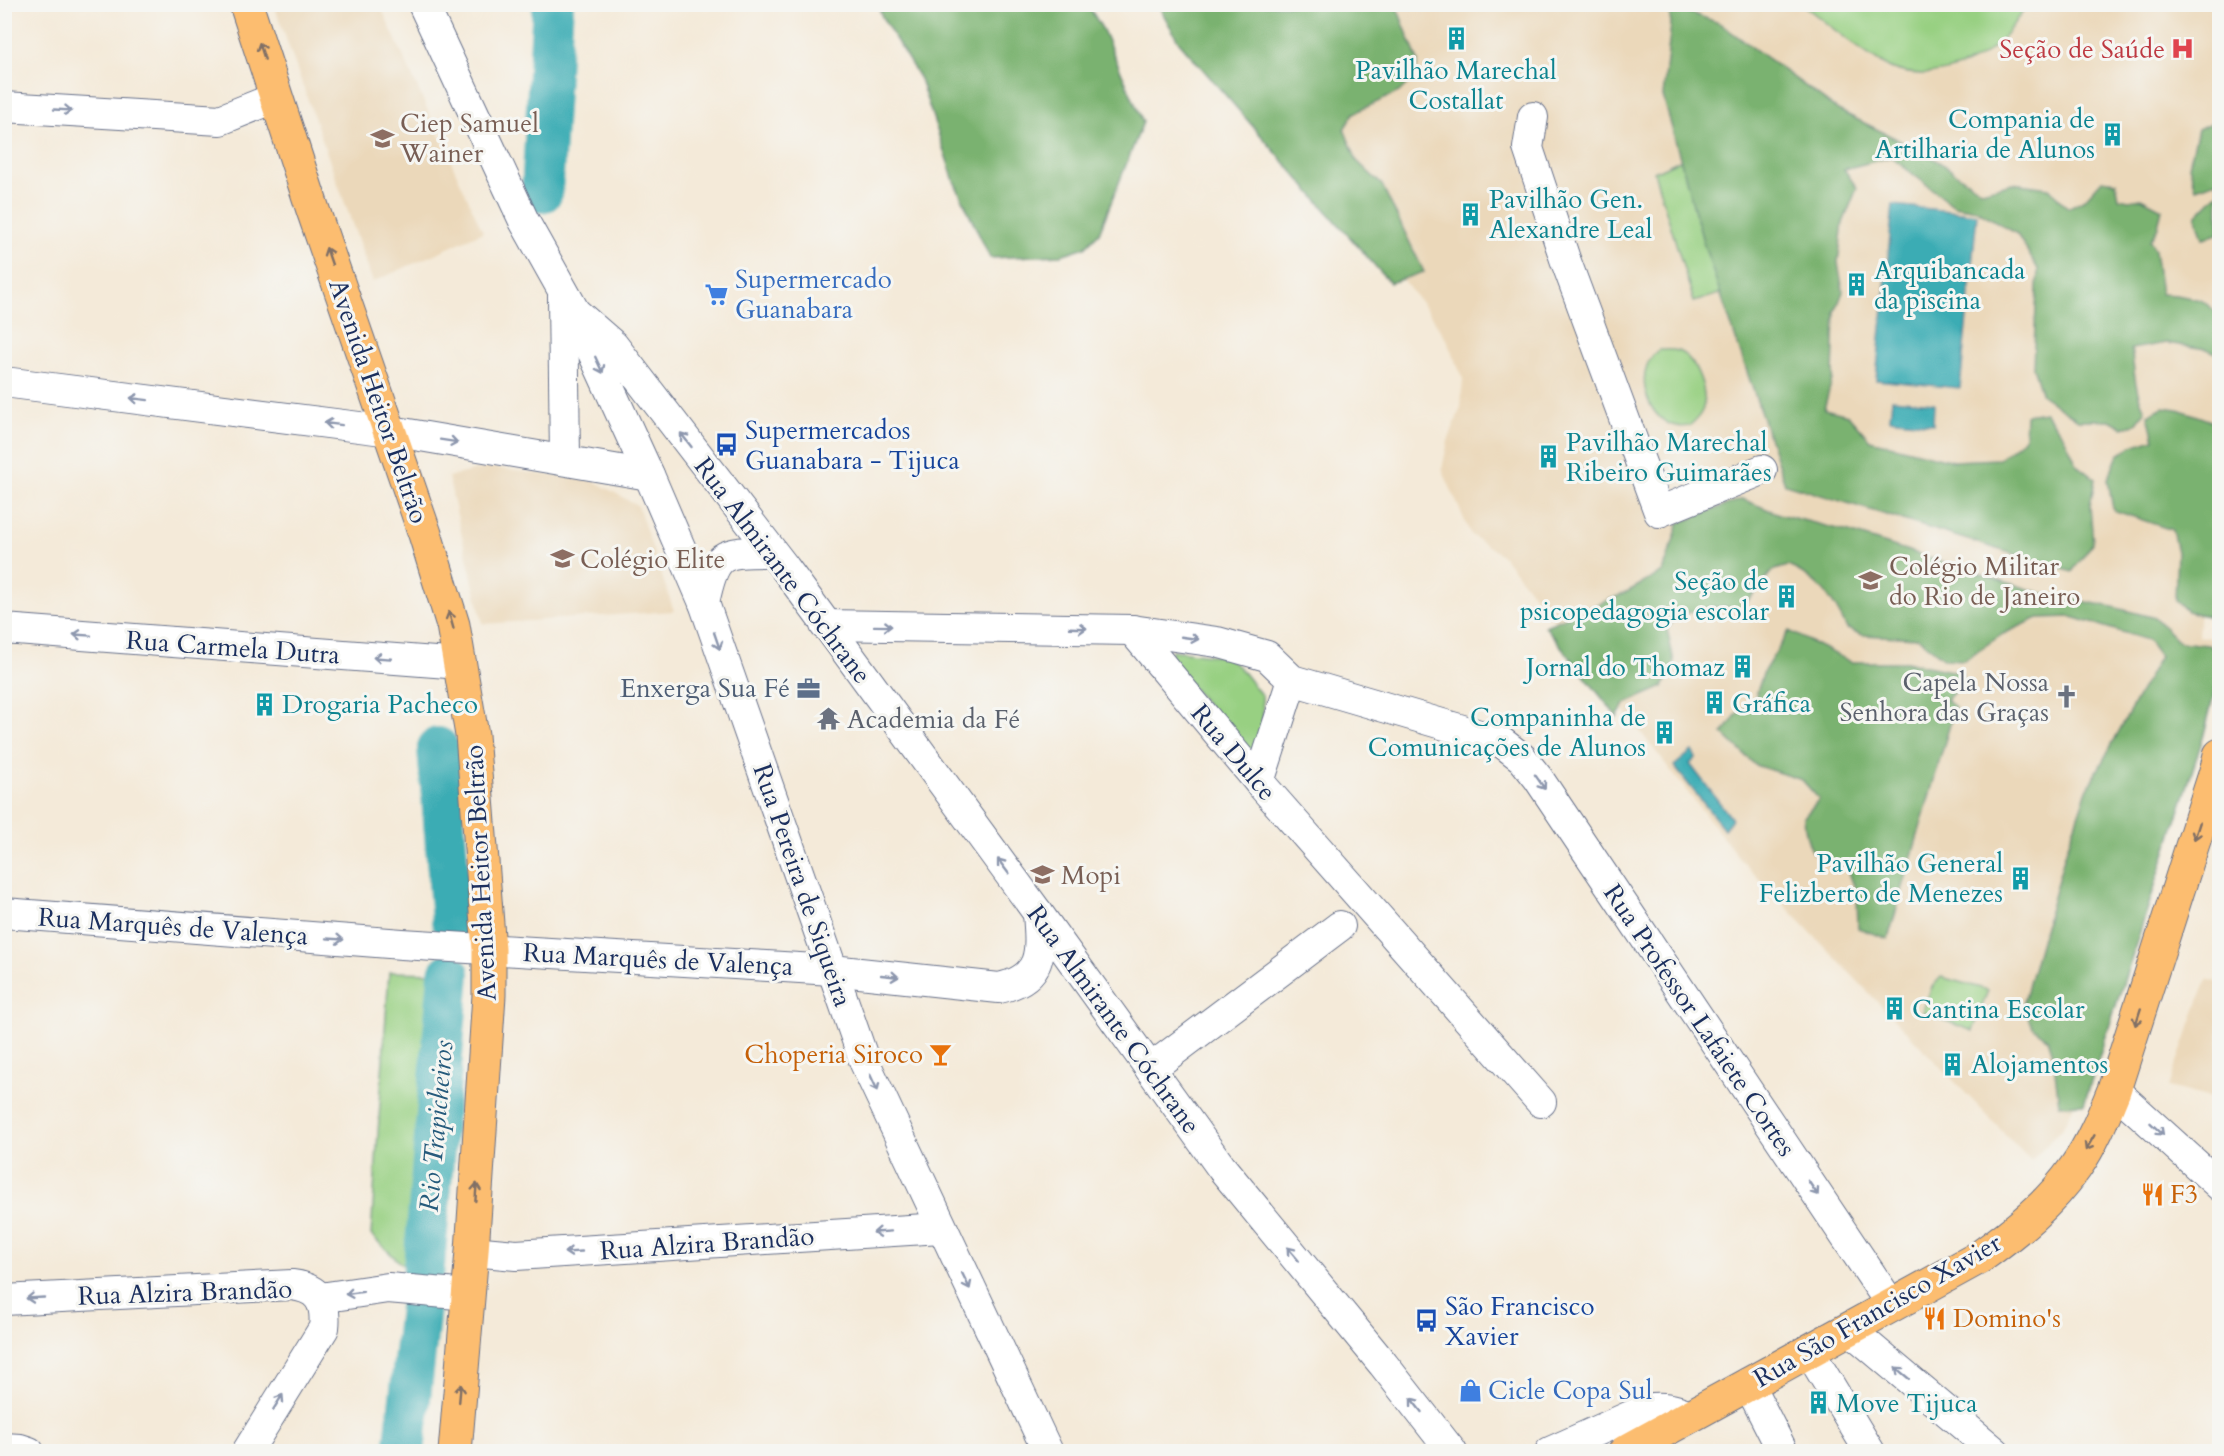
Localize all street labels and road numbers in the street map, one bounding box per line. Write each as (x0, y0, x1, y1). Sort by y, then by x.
street label: Avenida Heitor Beltrão (320, 274, 437, 528)
street label: Rua Almirante Cóchrane (686, 450, 879, 691)
street label: Rua Carmela Dutra (125, 623, 341, 672)
street label: Rua Dulce (1183, 697, 1284, 808)
street label: Avenida Heitor Beltrão (456, 744, 505, 1002)
street label: Rua Pereira de Siqueira (744, 759, 861, 1011)
street label: Rua Professor Lafaiete Cortes (1595, 877, 1804, 1163)
street label: Rua Almirante Cóchrane (1019, 898, 1209, 1141)
street label: Rua Marquês de Valença (37, 900, 309, 953)
street label: Rua Marquês de Valença (522, 935, 794, 984)
street label: Rua Alzira Brandão (599, 1219, 815, 1268)
street label: Rua São Francisco Xavier (1747, 1225, 2008, 1396)
street label: Rua Alzira Brandão (77, 1271, 293, 1314)

